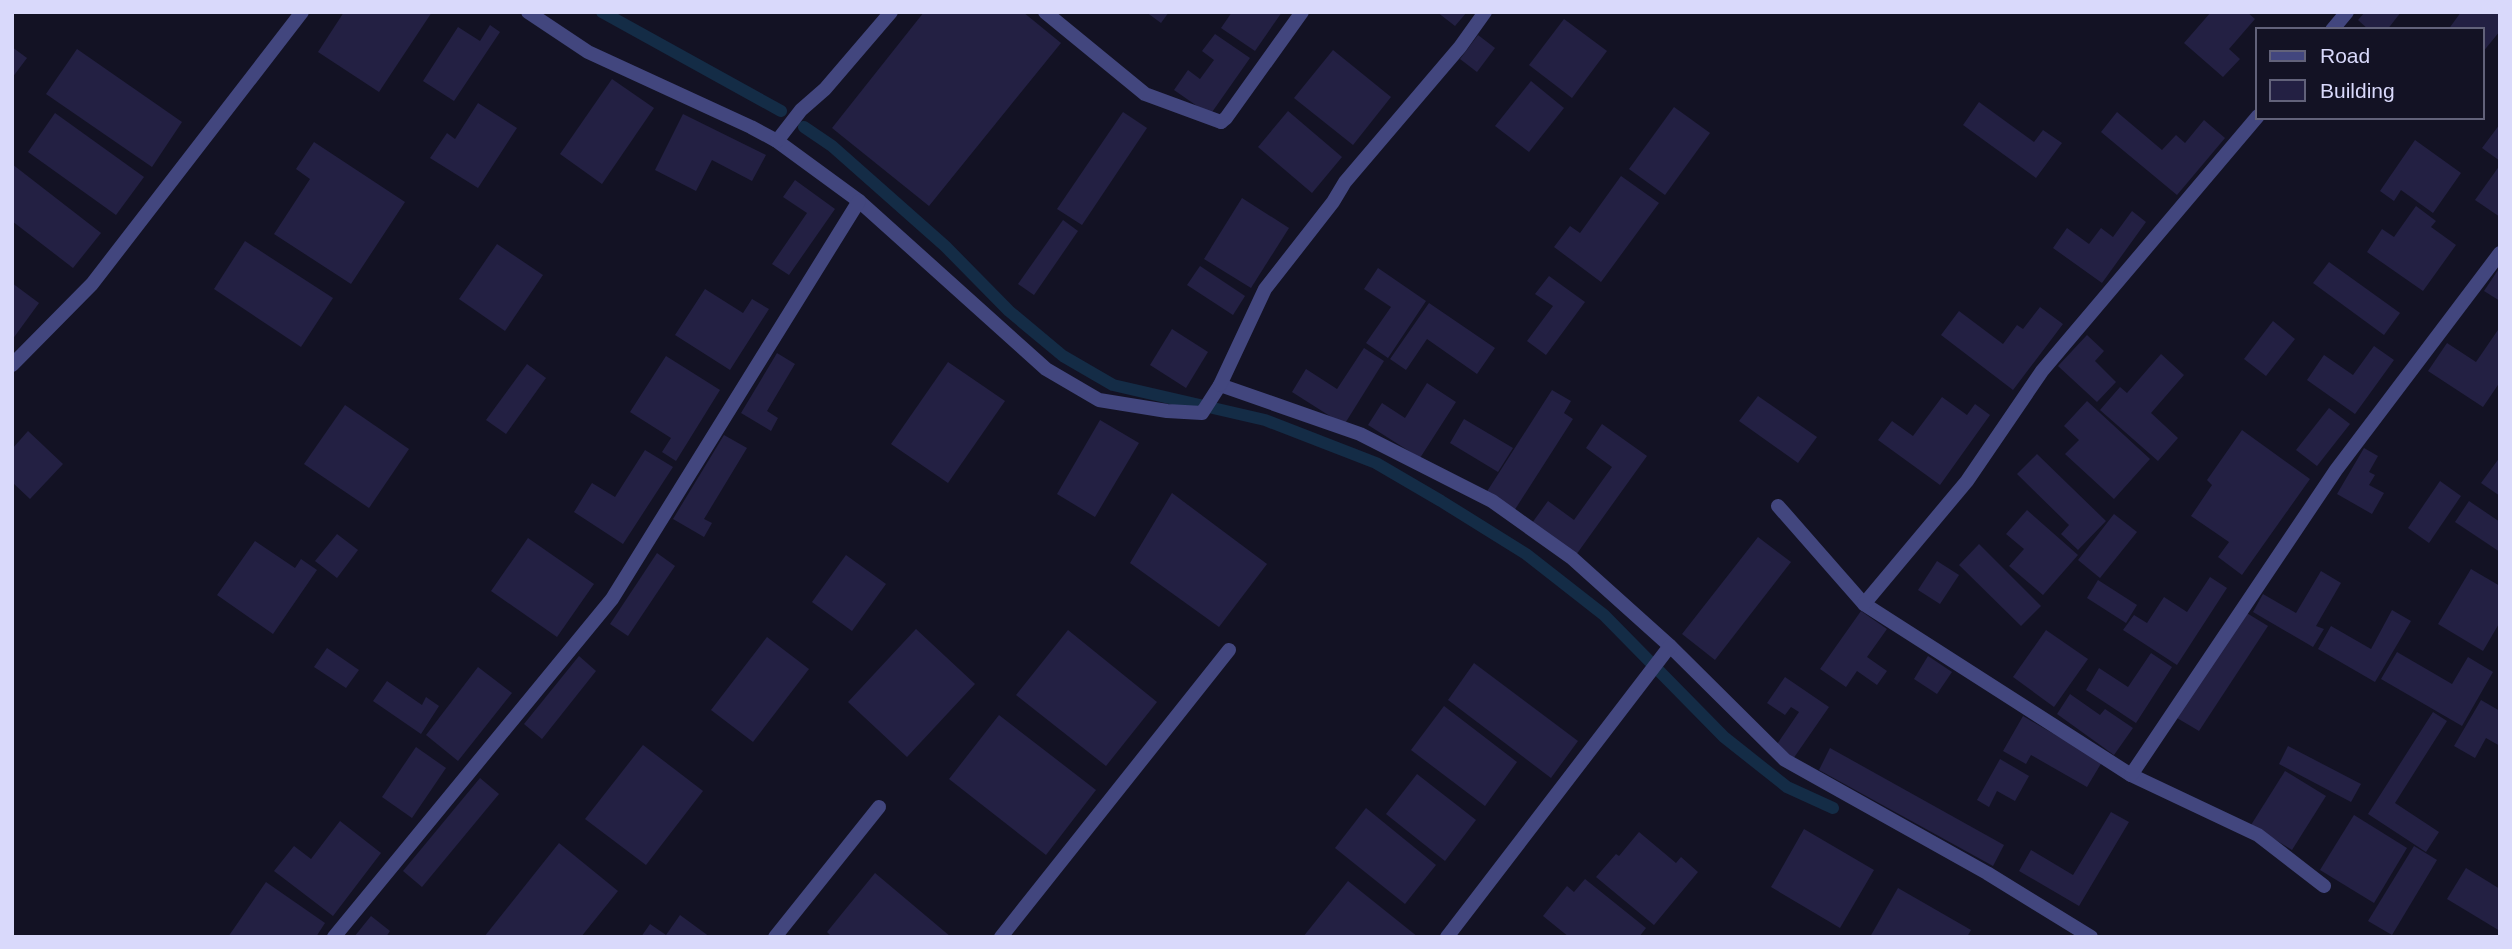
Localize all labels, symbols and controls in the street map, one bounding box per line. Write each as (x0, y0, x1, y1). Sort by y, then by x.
legend (2256, 28, 2484, 119)
text: Road (2320, 44, 2370, 67)
text: Building (2320, 79, 2395, 102)

